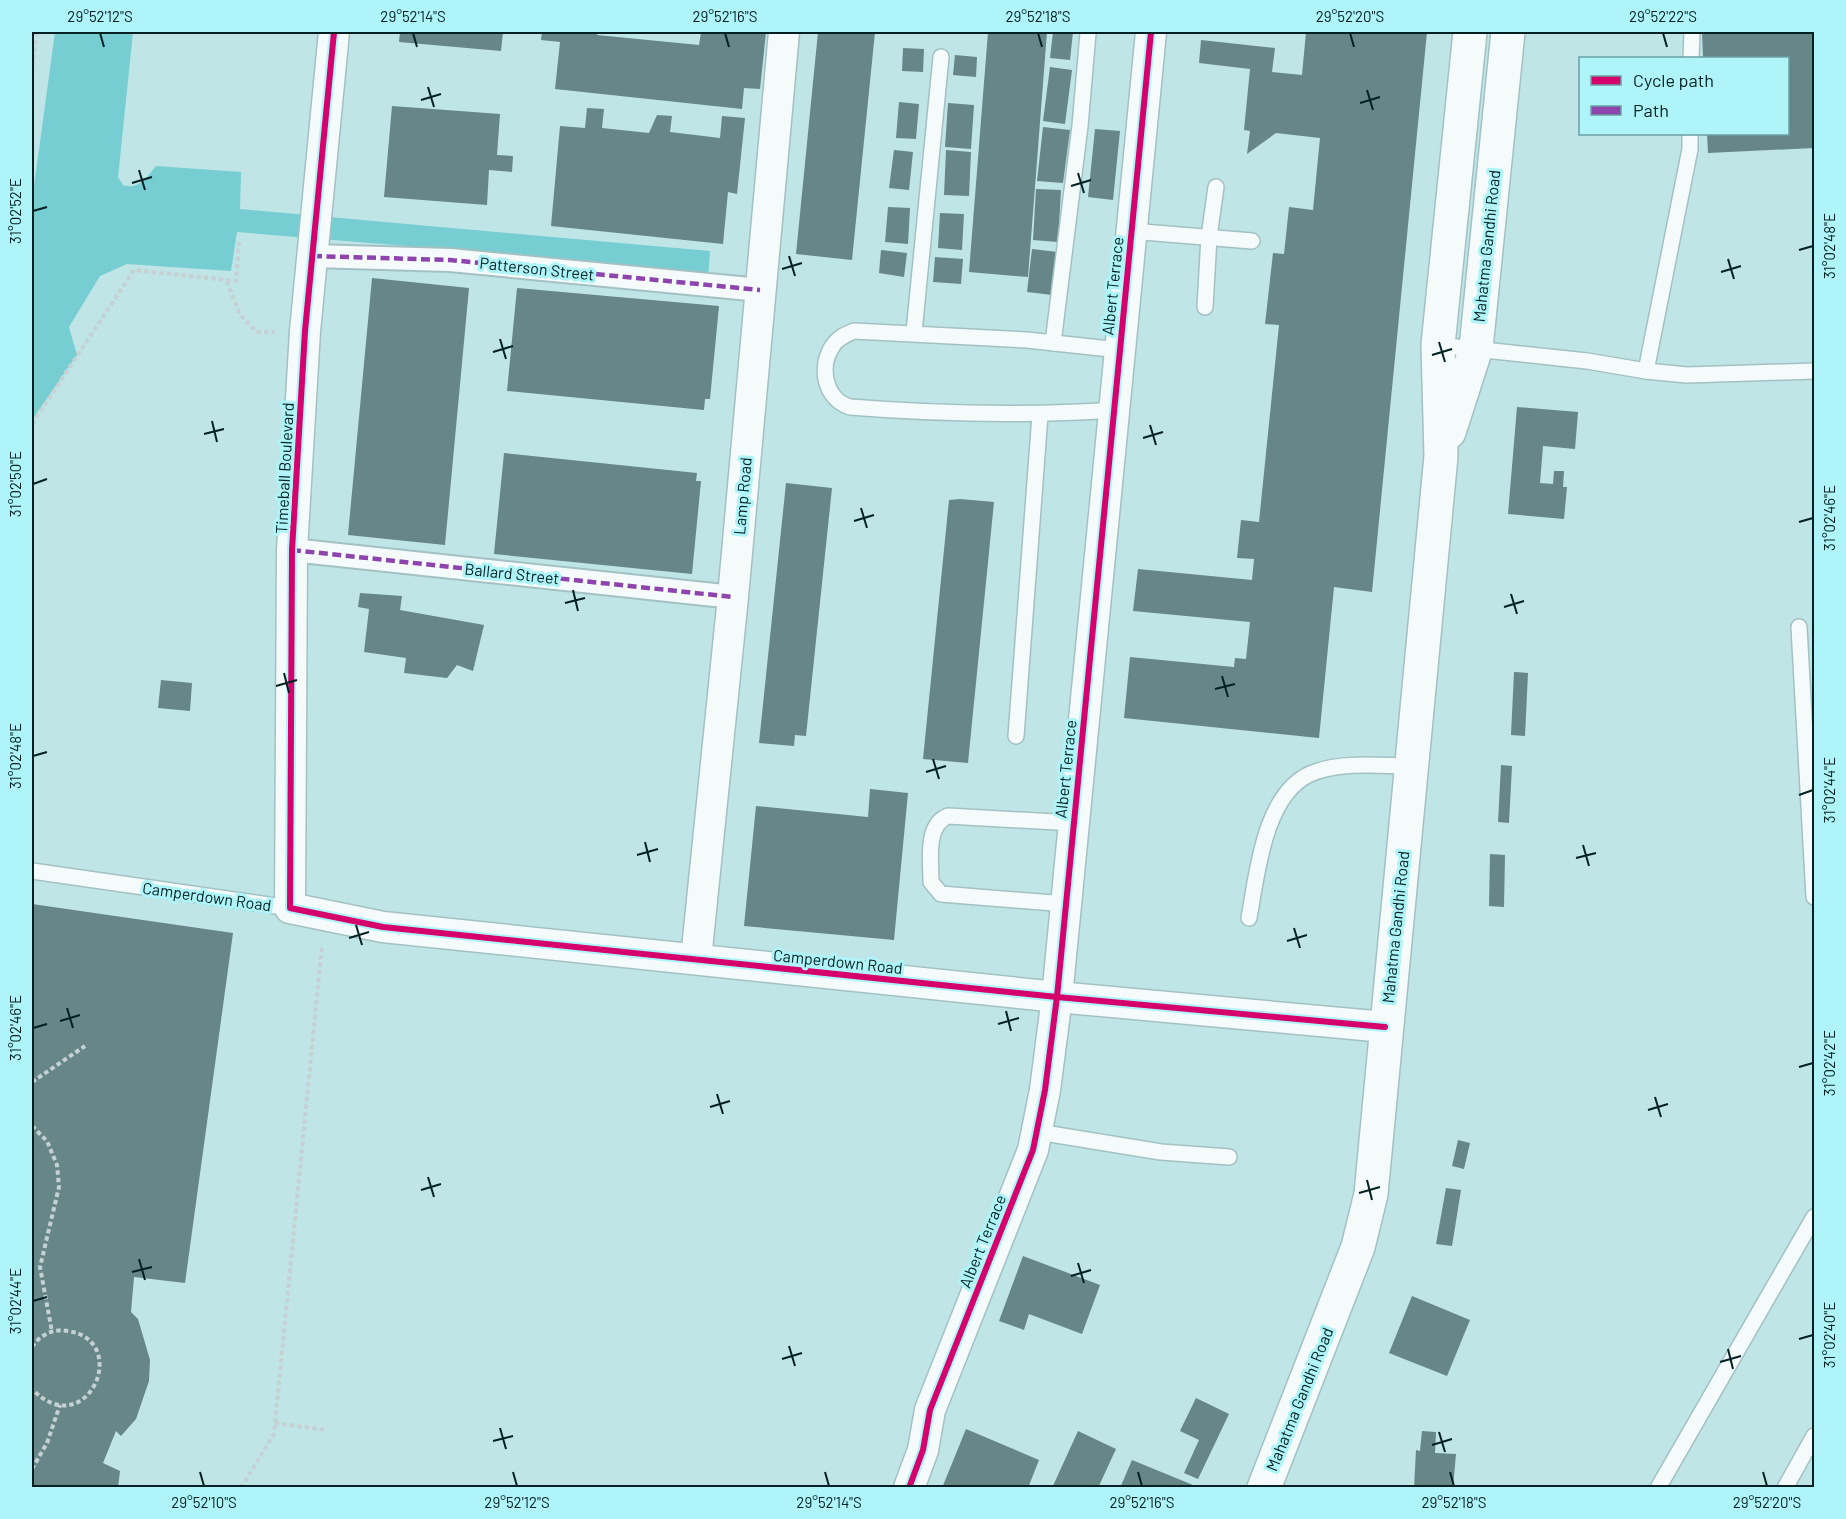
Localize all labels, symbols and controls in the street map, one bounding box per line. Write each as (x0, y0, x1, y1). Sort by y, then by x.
text: 29°52'12"S (67, 7, 133, 25)
text: 29°52'14"S (380, 7, 446, 25)
text: 29°52'16"S (693, 7, 757, 25)
text: 29°52'18"S (1005, 7, 1071, 25)
text: 29°52'20"S (1316, 7, 1384, 25)
text: 29°52'22"S (1629, 7, 1697, 25)
legend (1579, 57, 1789, 135)
text: Cycle path (1633, 69, 1714, 91)
text: Path (1633, 99, 1669, 121)
street label: Mahatma Gandhi Road (1469, 169, 1503, 323)
text: 31°02'52"E (6, 178, 24, 244)
text: 31°02'48"E (1820, 213, 1838, 279)
street label: Albert Terrace (1097, 236, 1127, 336)
street label: Patterson Street (479, 253, 595, 283)
street label: Timeball Boulevard (271, 402, 297, 534)
text: 31°02'50"E (6, 451, 24, 517)
street label: Lamp Road (729, 456, 755, 536)
text: 31°02'46"E (1820, 485, 1838, 551)
street label: Ballard Street (464, 559, 560, 587)
street label: Albert Terrace (1050, 719, 1080, 819)
text: 31°02'48"E (6, 723, 24, 789)
text: 31°02'44"E (1820, 757, 1838, 823)
street label: Mahatma Gandhi Road (1378, 850, 1412, 1004)
street label: Camperdown Road (141, 878, 273, 914)
street label: Camperdown Road (772, 945, 904, 977)
text: 31°02'46"E (6, 995, 24, 1061)
text: 31°02'42"E (1820, 1030, 1838, 1096)
street label: Albert Terrace (955, 1192, 1009, 1290)
text: 31°02'44"E (6, 1268, 24, 1334)
text: 31°02'40"E (1820, 1302, 1838, 1368)
street label: Mahatma Gandhi Road (1261, 1324, 1337, 1474)
text: 29°52'10"S (171, 1493, 237, 1511)
text: 29°52'12"S (484, 1493, 550, 1511)
text: 29°52'14"S (796, 1493, 862, 1511)
text: 29°52'16"S (1110, 1493, 1174, 1511)
text: 29°52'18"S (1421, 1493, 1487, 1511)
text: 29°52'20"S (1733, 1493, 1801, 1511)

